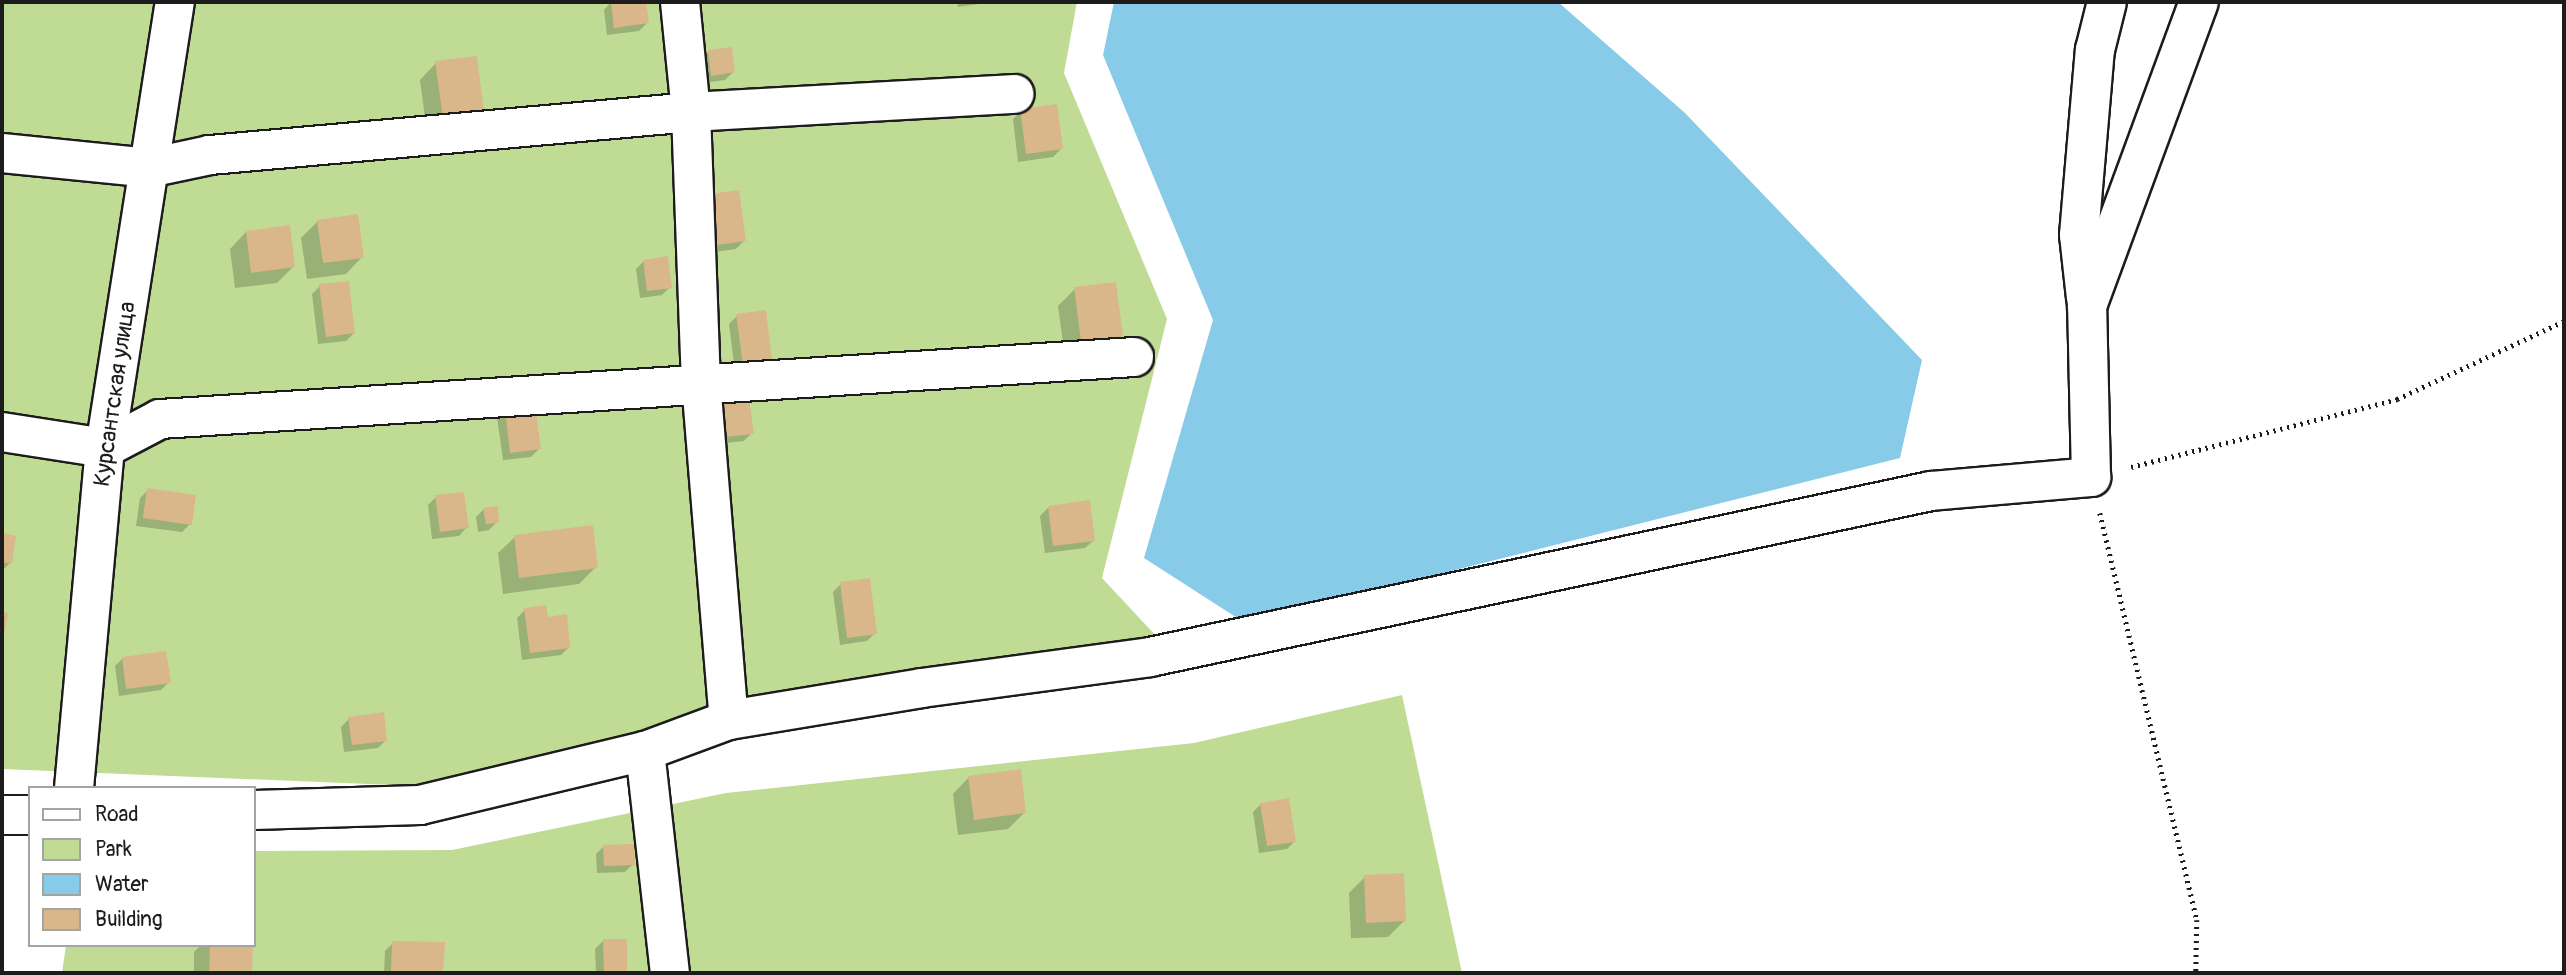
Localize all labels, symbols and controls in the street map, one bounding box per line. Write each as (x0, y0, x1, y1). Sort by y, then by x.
street label: Курсантская улица (88, 300, 142, 488)
legend (28, 786, 256, 947)
text: Road (95, 801, 139, 828)
text: Park (95, 836, 132, 863)
text: Water (95, 871, 148, 898)
text: Building (95, 906, 162, 933)

